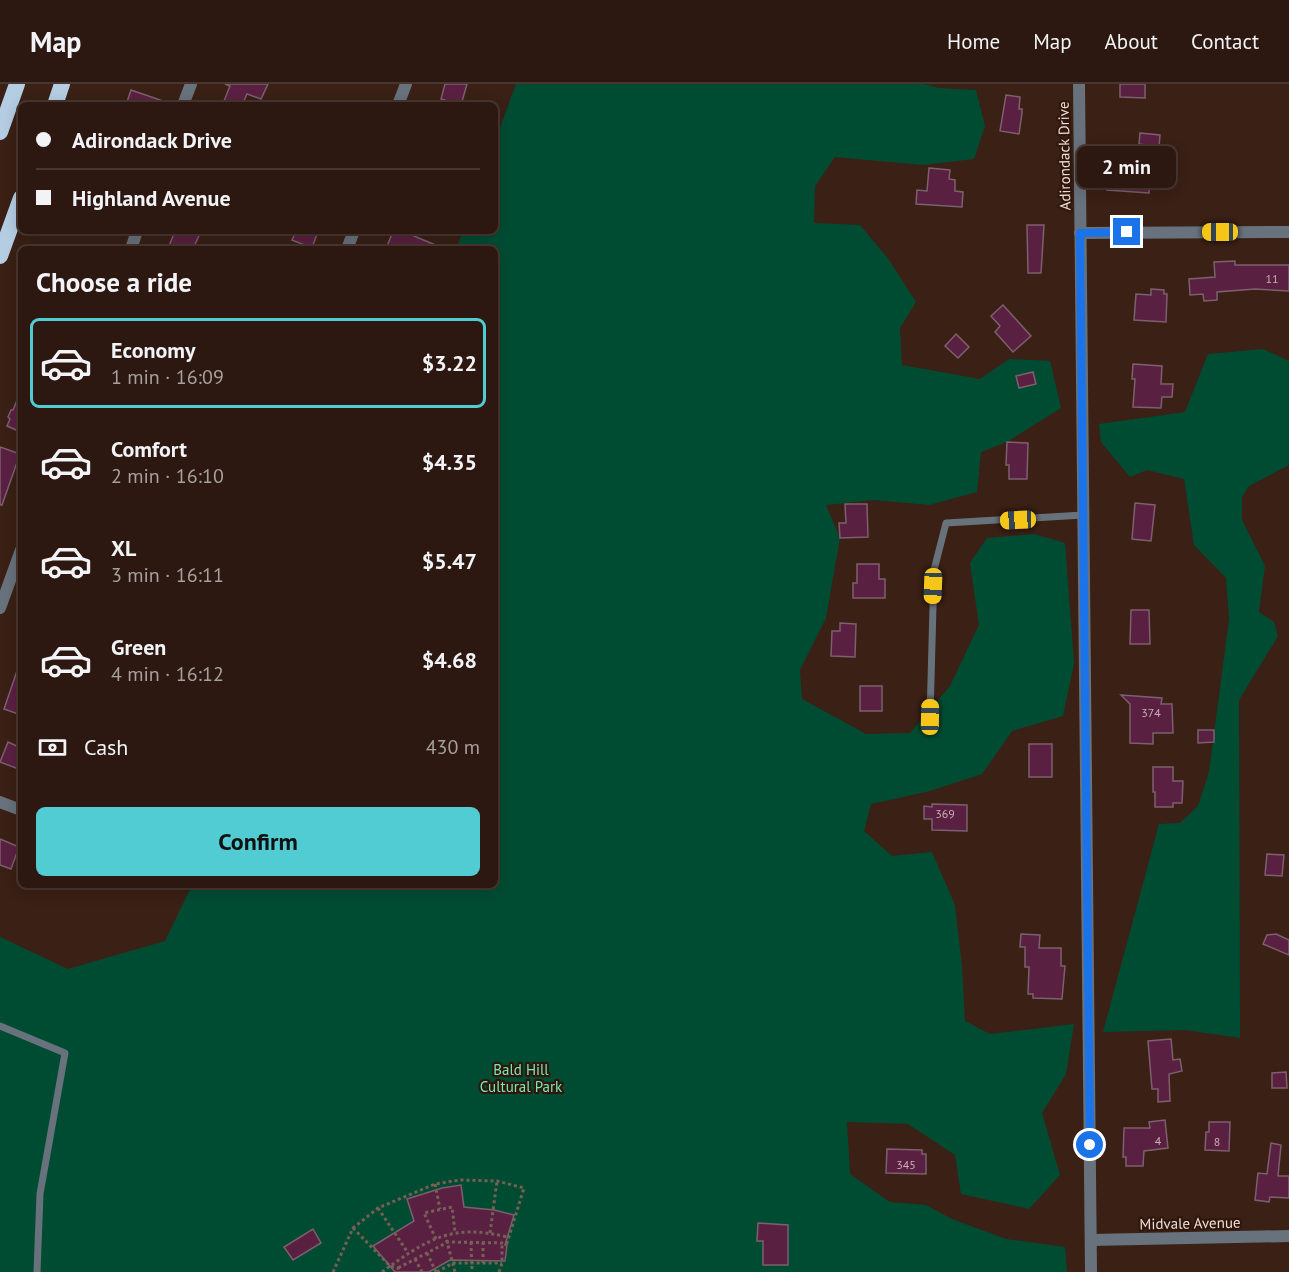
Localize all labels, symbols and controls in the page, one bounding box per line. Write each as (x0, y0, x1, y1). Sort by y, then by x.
text: Map (30, 23, 81, 60)
text: Home (947, 28, 1000, 55)
text: Map (1033, 28, 1072, 55)
text: About (1105, 28, 1158, 55)
text: Contact (1191, 28, 1259, 55)
street label: Adirondack Drive (1054, 101, 1074, 211)
text: Adirondack Drive (72, 126, 232, 154)
callout: 2 min (1078, 145, 1176, 187)
text: 2 min (1102, 154, 1151, 180)
text: Highland Avenue (72, 184, 231, 212)
route end (1113, 218, 1140, 245)
car (1202, 223, 1238, 241)
text: Choose a ride (36, 265, 192, 299)
house number: 11 (1265, 271, 1279, 286)
icon: car (39, 336, 93, 390)
text: Economy (111, 336, 195, 364)
text: $3.22 (422, 349, 477, 377)
text: 1 min · 16:09 (111, 364, 224, 390)
icon: car (39, 435, 93, 489)
text: Comfort (111, 435, 187, 463)
text: $4.35 (422, 448, 477, 476)
text: 2 min · 16:10 (111, 463, 224, 489)
car (1000, 510, 1036, 530)
icon: car (39, 534, 93, 588)
text: XL (111, 534, 136, 562)
text: $5.47 (422, 547, 477, 575)
text: 3 min · 16:11 (111, 562, 224, 588)
car (923, 568, 943, 604)
icon: car (39, 633, 93, 687)
text: Green (111, 633, 166, 661)
text: $4.68 (422, 646, 477, 674)
text: 4 min · 16:12 (111, 661, 224, 687)
car (921, 699, 939, 735)
house number: 374 (1141, 705, 1161, 720)
icon: cash (36, 731, 69, 764)
text: Cash (84, 733, 128, 761)
text: 430 m (426, 734, 480, 760)
house number: 369 (935, 806, 955, 821)
button: Confirm (36, 807, 480, 876)
park label: Bald Hill Cultural Park (480, 1060, 563, 1096)
route start (1076, 1131, 1103, 1158)
house number: 4 (1155, 1133, 1162, 1148)
house number: 8 (1214, 1134, 1220, 1149)
house number: 345 (896, 1157, 916, 1172)
street label: Midvale Avenue (1139, 1213, 1241, 1233)

